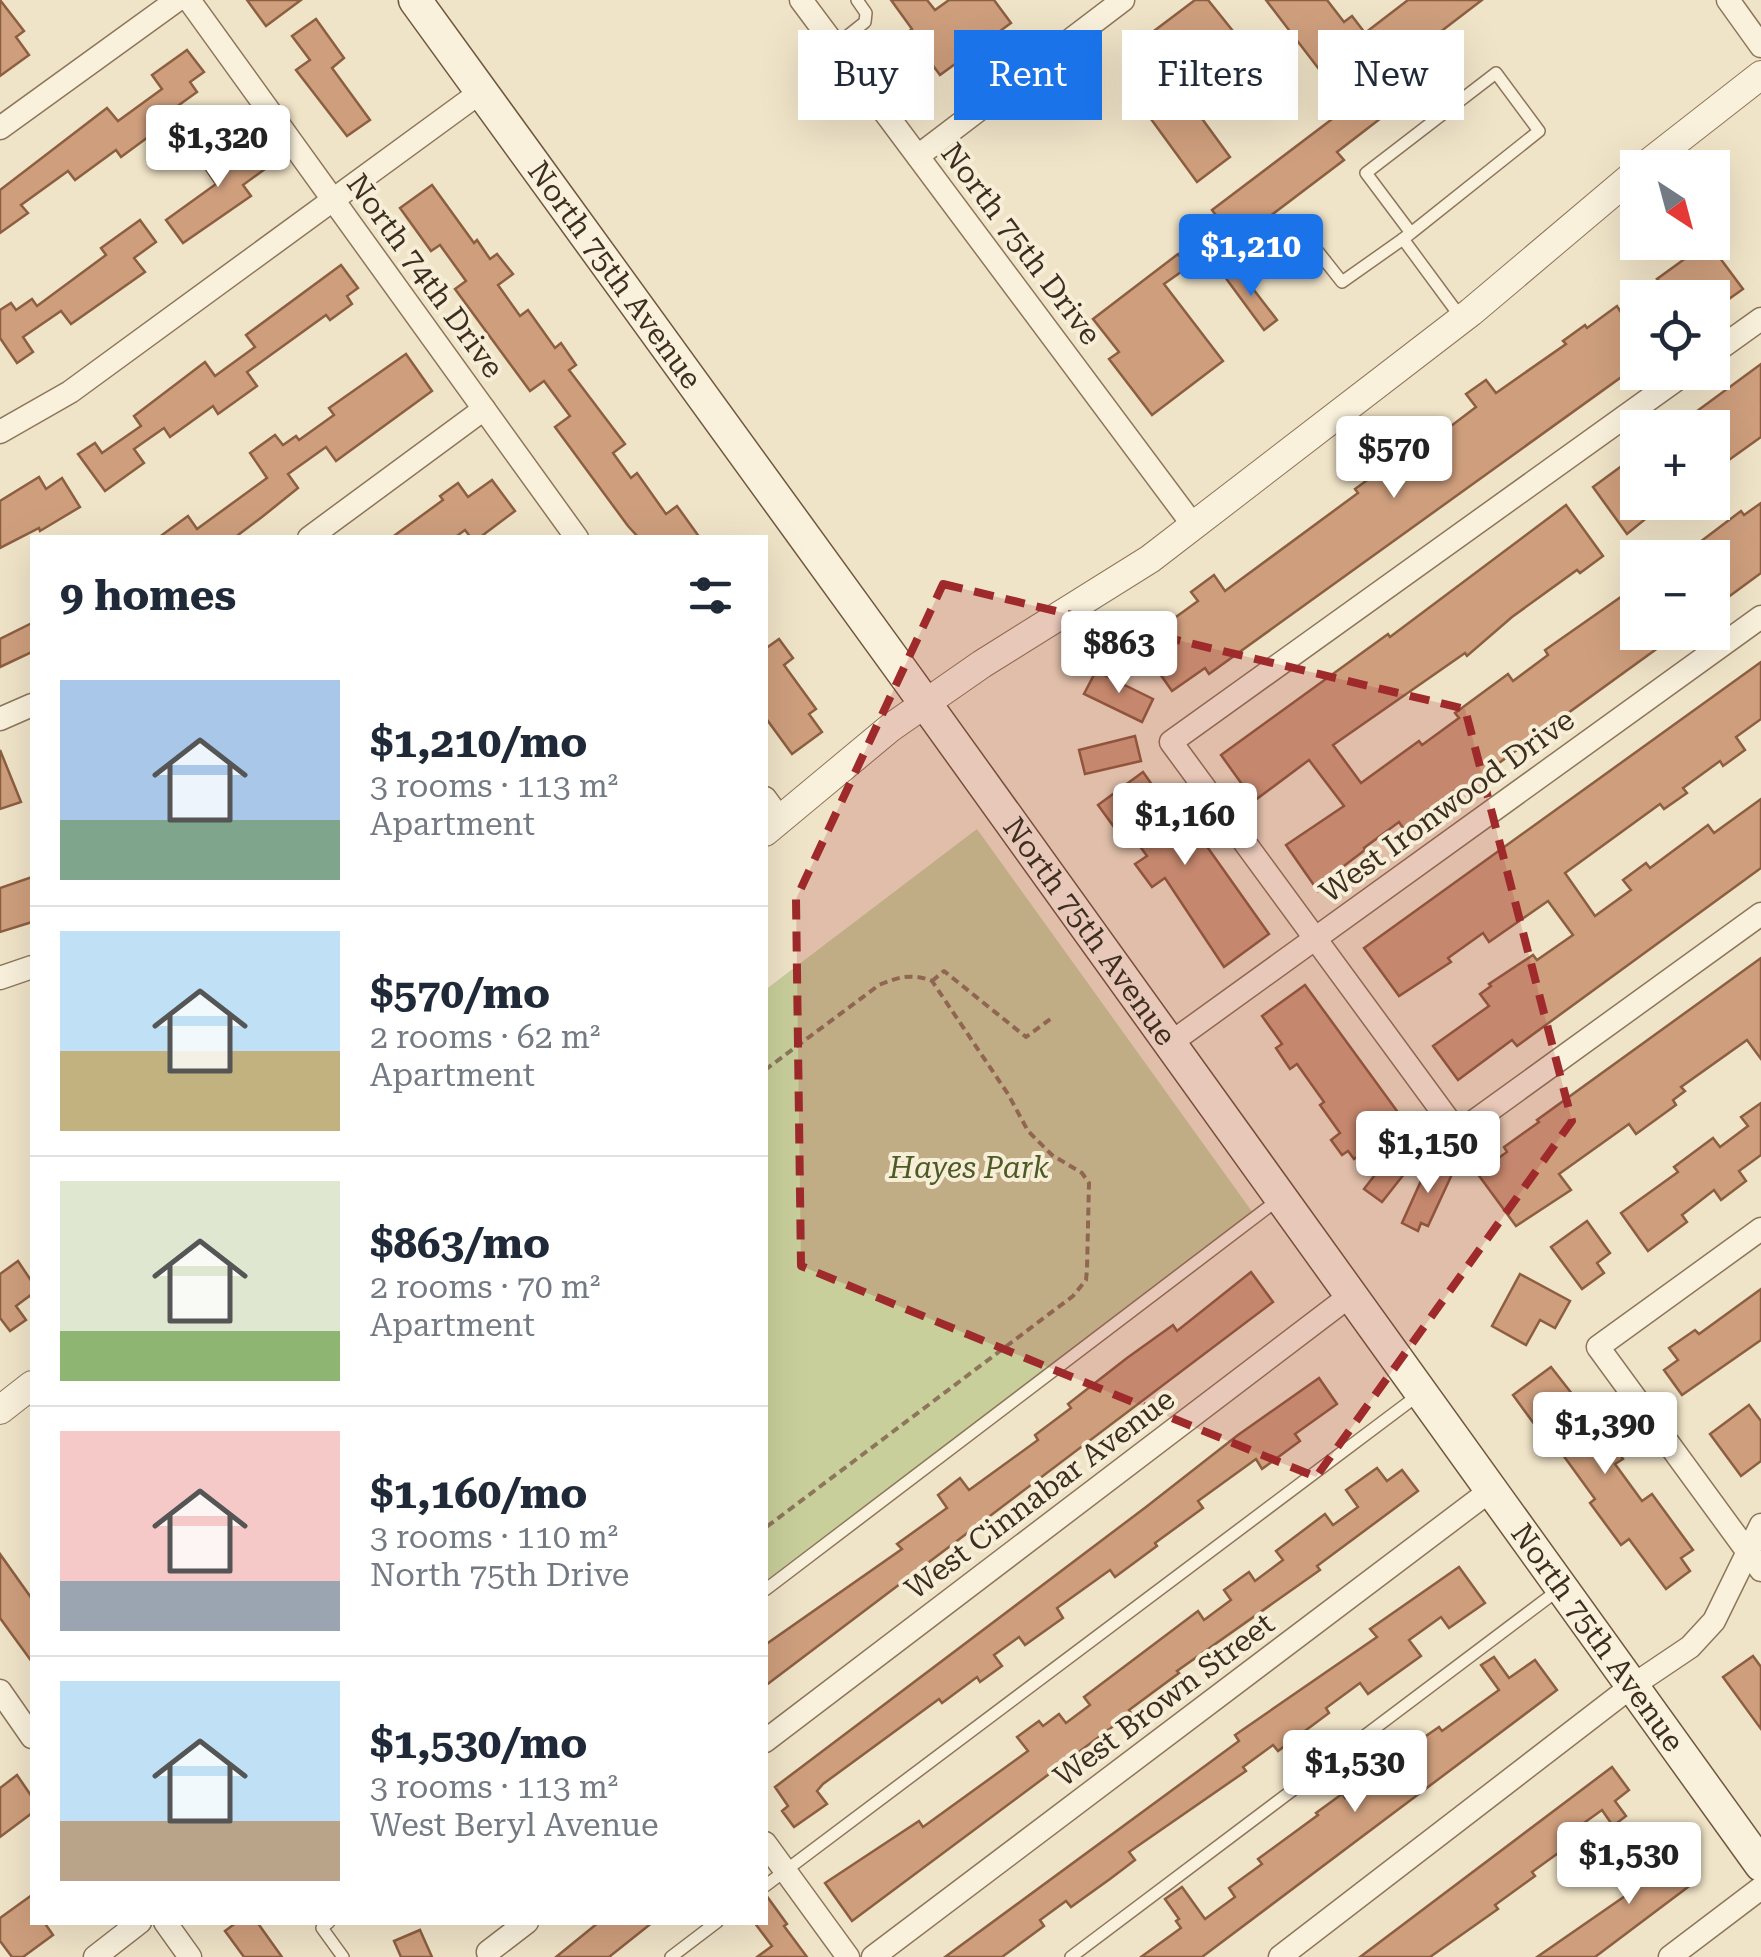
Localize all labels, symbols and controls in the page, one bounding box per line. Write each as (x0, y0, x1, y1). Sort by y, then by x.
chip: Buy (798, 30, 934, 120)
chip: Rent (954, 30, 1102, 120)
chip: Filters (1122, 30, 1298, 120)
chip: New (1318, 30, 1464, 120)
pin: $1,320 (137, 105, 299, 190)
text: $1,320 (168, 118, 268, 156)
street label: North 75th Drive (934, 136, 1109, 351)
north arrow (1620, 150, 1730, 260)
map controls (1620, 150, 1730, 650)
street label: North 75th Avenue (521, 154, 709, 395)
street label: North 74th Drive (340, 167, 511, 384)
pin: $1,210 (1170, 214, 1332, 299)
text: $1,210 (1201, 227, 1301, 265)
button: locate (1620, 280, 1730, 390)
button: + (1620, 410, 1730, 520)
pin: $570 (1335, 416, 1453, 501)
text: $570 (1358, 429, 1430, 467)
button: − (1620, 540, 1730, 650)
icon: filters (683, 568, 738, 623)
text: 9 homes (60, 571, 236, 620)
pin: $863 (1060, 611, 1178, 696)
text: $863 (1083, 624, 1155, 662)
street label: West Ironwood Drive (1313, 702, 1581, 910)
text: $1,210/mo (370, 718, 587, 767)
icon: home (140, 720, 260, 840)
text: 3 rooms · 113 m² (370, 767, 618, 805)
pin: $1,160 (1104, 783, 1266, 868)
text: $1,160 (1135, 796, 1235, 834)
text: Apartment (370, 805, 535, 843)
street label: North 75th Avenue (996, 810, 1184, 1052)
text: $570/mo (370, 969, 550, 1018)
icon: home (140, 971, 260, 1091)
text: 2 rooms · 62 m² (370, 1018, 600, 1056)
text: Apartment (370, 1056, 535, 1094)
pin: $1,150 (1347, 1111, 1509, 1196)
text: $1,150 (1378, 1124, 1478, 1162)
park label: Hayes Park (888, 1150, 1050, 1185)
text: $863/mo (370, 1219, 550, 1268)
icon: home (140, 1221, 260, 1341)
text: 2 rooms · 70 m² (370, 1268, 600, 1306)
text: Apartment (370, 1306, 535, 1344)
street label: West Cinnabar Avenue (898, 1381, 1181, 1606)
pin: $1,390 (1524, 1392, 1686, 1477)
text: $1,390 (1555, 1405, 1655, 1443)
text: $1,160/mo (370, 1469, 587, 1518)
icon: home (140, 1471, 260, 1591)
street label: North 75th Avenue (1504, 1517, 1692, 1758)
text: 3 rooms · 110 m² (370, 1518, 618, 1556)
text: North 75th Drive (370, 1556, 629, 1594)
street label: West Brown Street (1047, 1605, 1281, 1794)
text: $1,530/mo (370, 1719, 587, 1768)
icon: home (140, 1721, 260, 1841)
pin: $1,530 (1274, 1730, 1436, 1815)
text: $1,530 (1305, 1743, 1405, 1781)
text: 3 rooms · 113 m² (370, 1768, 618, 1806)
text: West Beryl Avenue (370, 1806, 658, 1844)
pin: $1,530 (1548, 1822, 1710, 1907)
text: $1,530 (1579, 1835, 1679, 1873)

